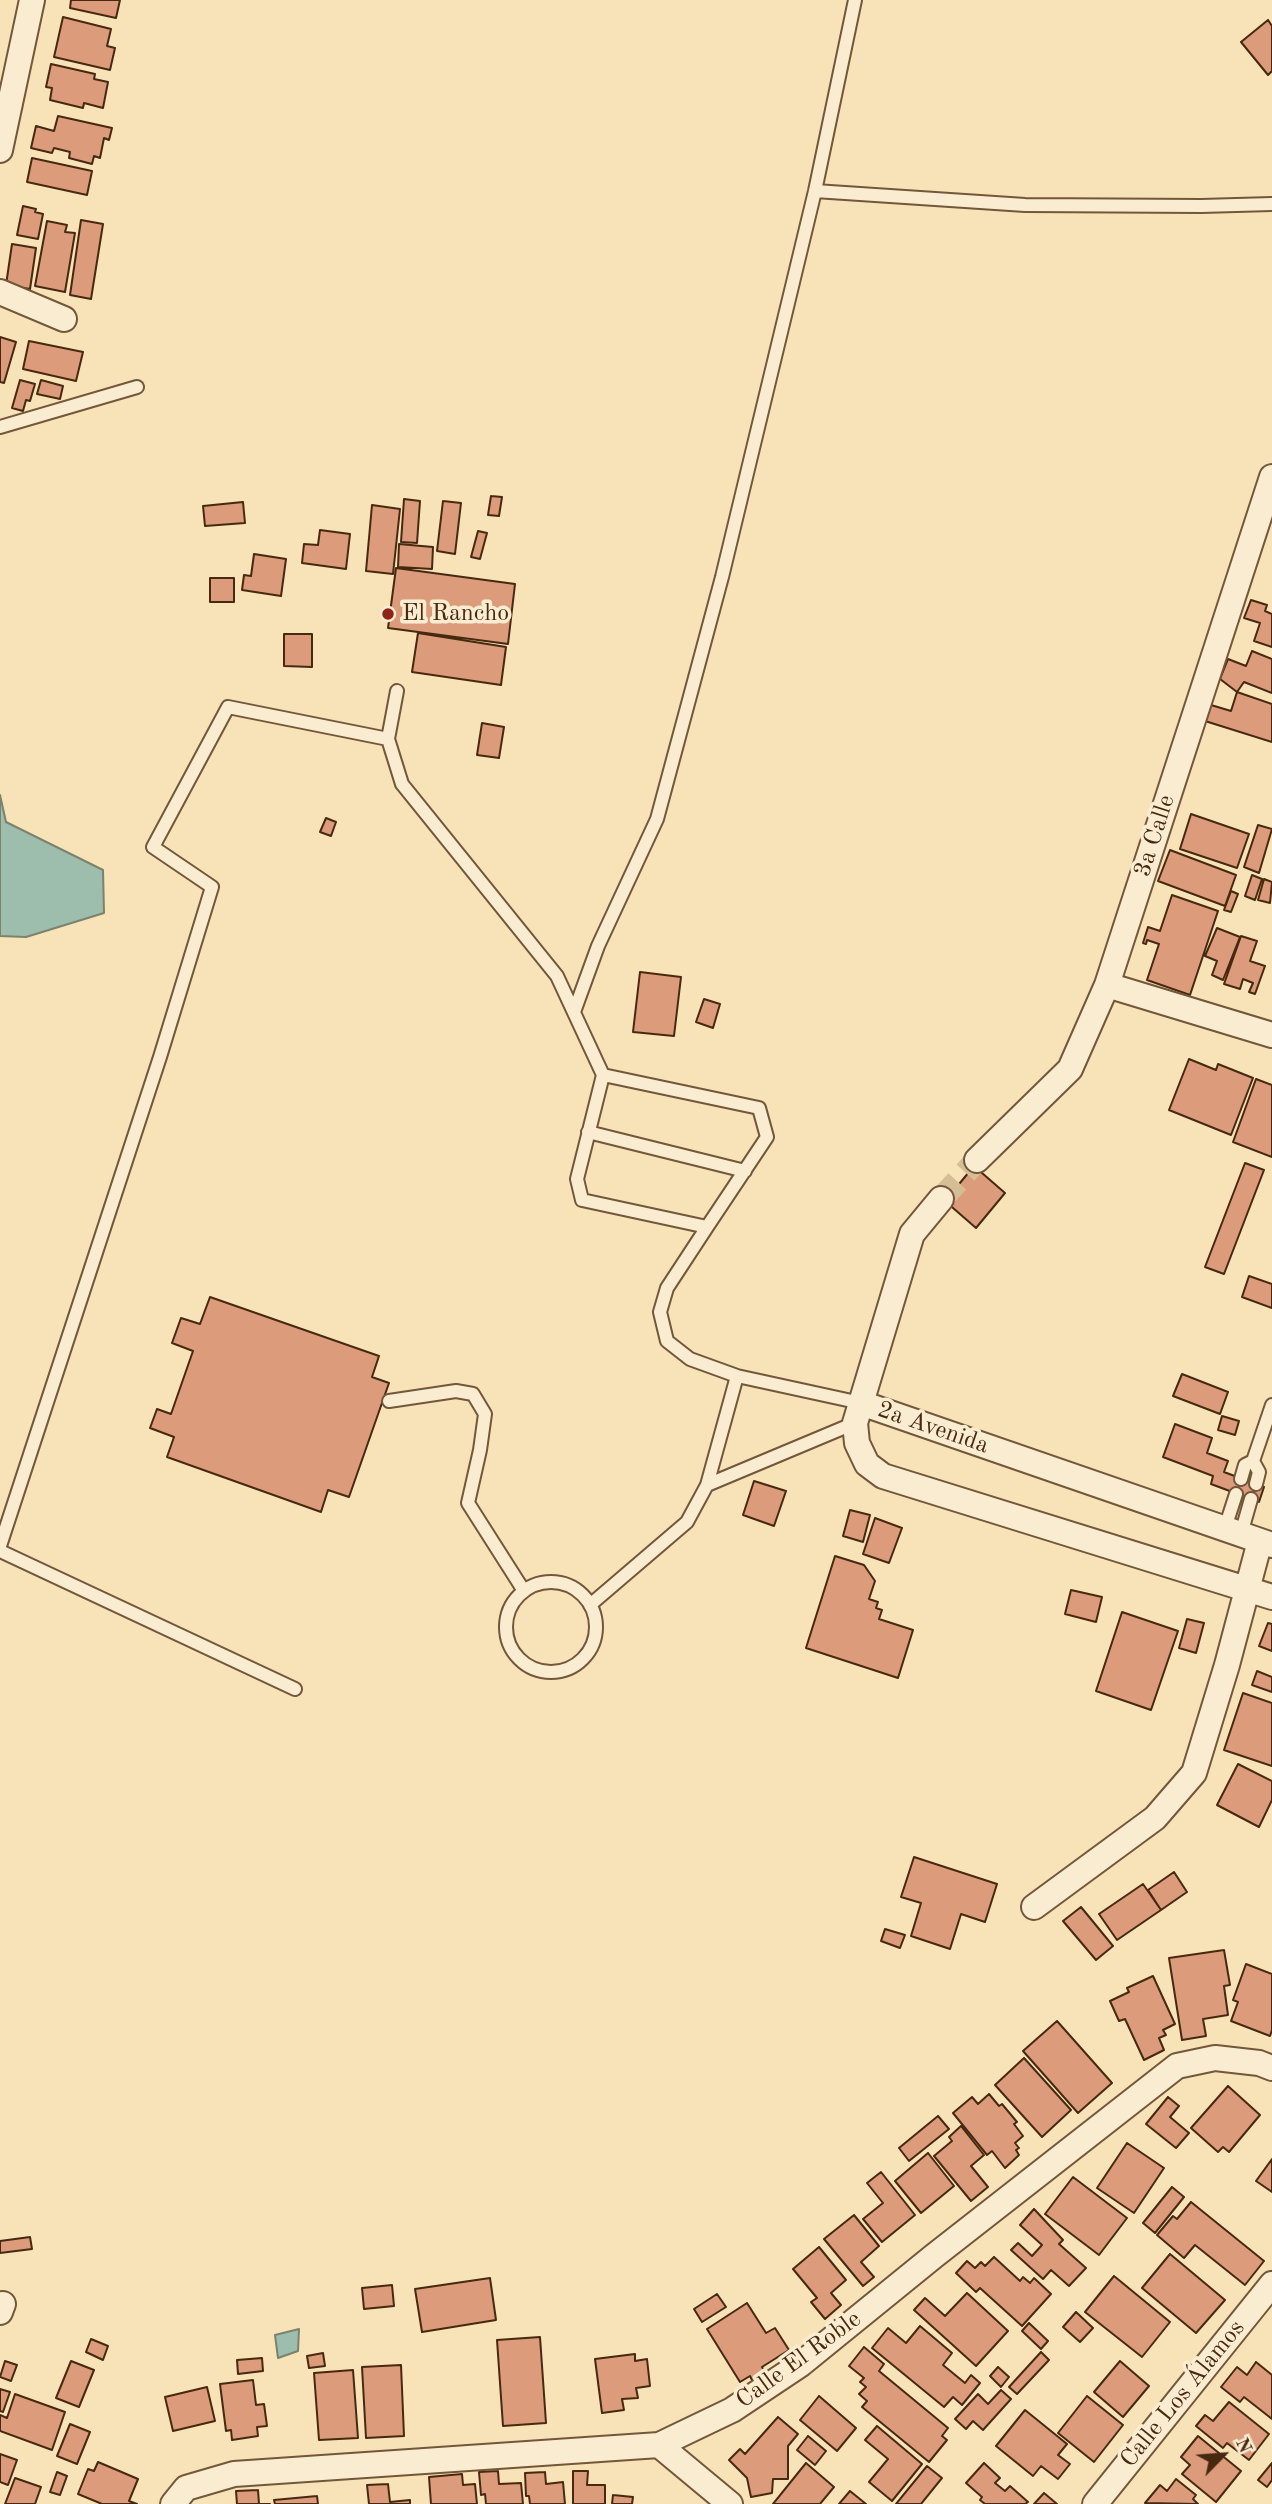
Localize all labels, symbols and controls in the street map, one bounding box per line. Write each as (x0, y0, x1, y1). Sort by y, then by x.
place label: El Rancho (402, 600, 509, 628)
marker: El Rancho (380, 606, 396, 622)
street label: 3a Calle (1128, 791, 1182, 881)
street label: 2a Avenida (874, 1396, 992, 1460)
street label: Calle El Roble (731, 2305, 867, 2415)
street label: Calle Los Álamos (1115, 2314, 1251, 2474)
north arrow (1188, 2420, 1258, 2490)
text: N (1231, 2435, 1254, 2457)

